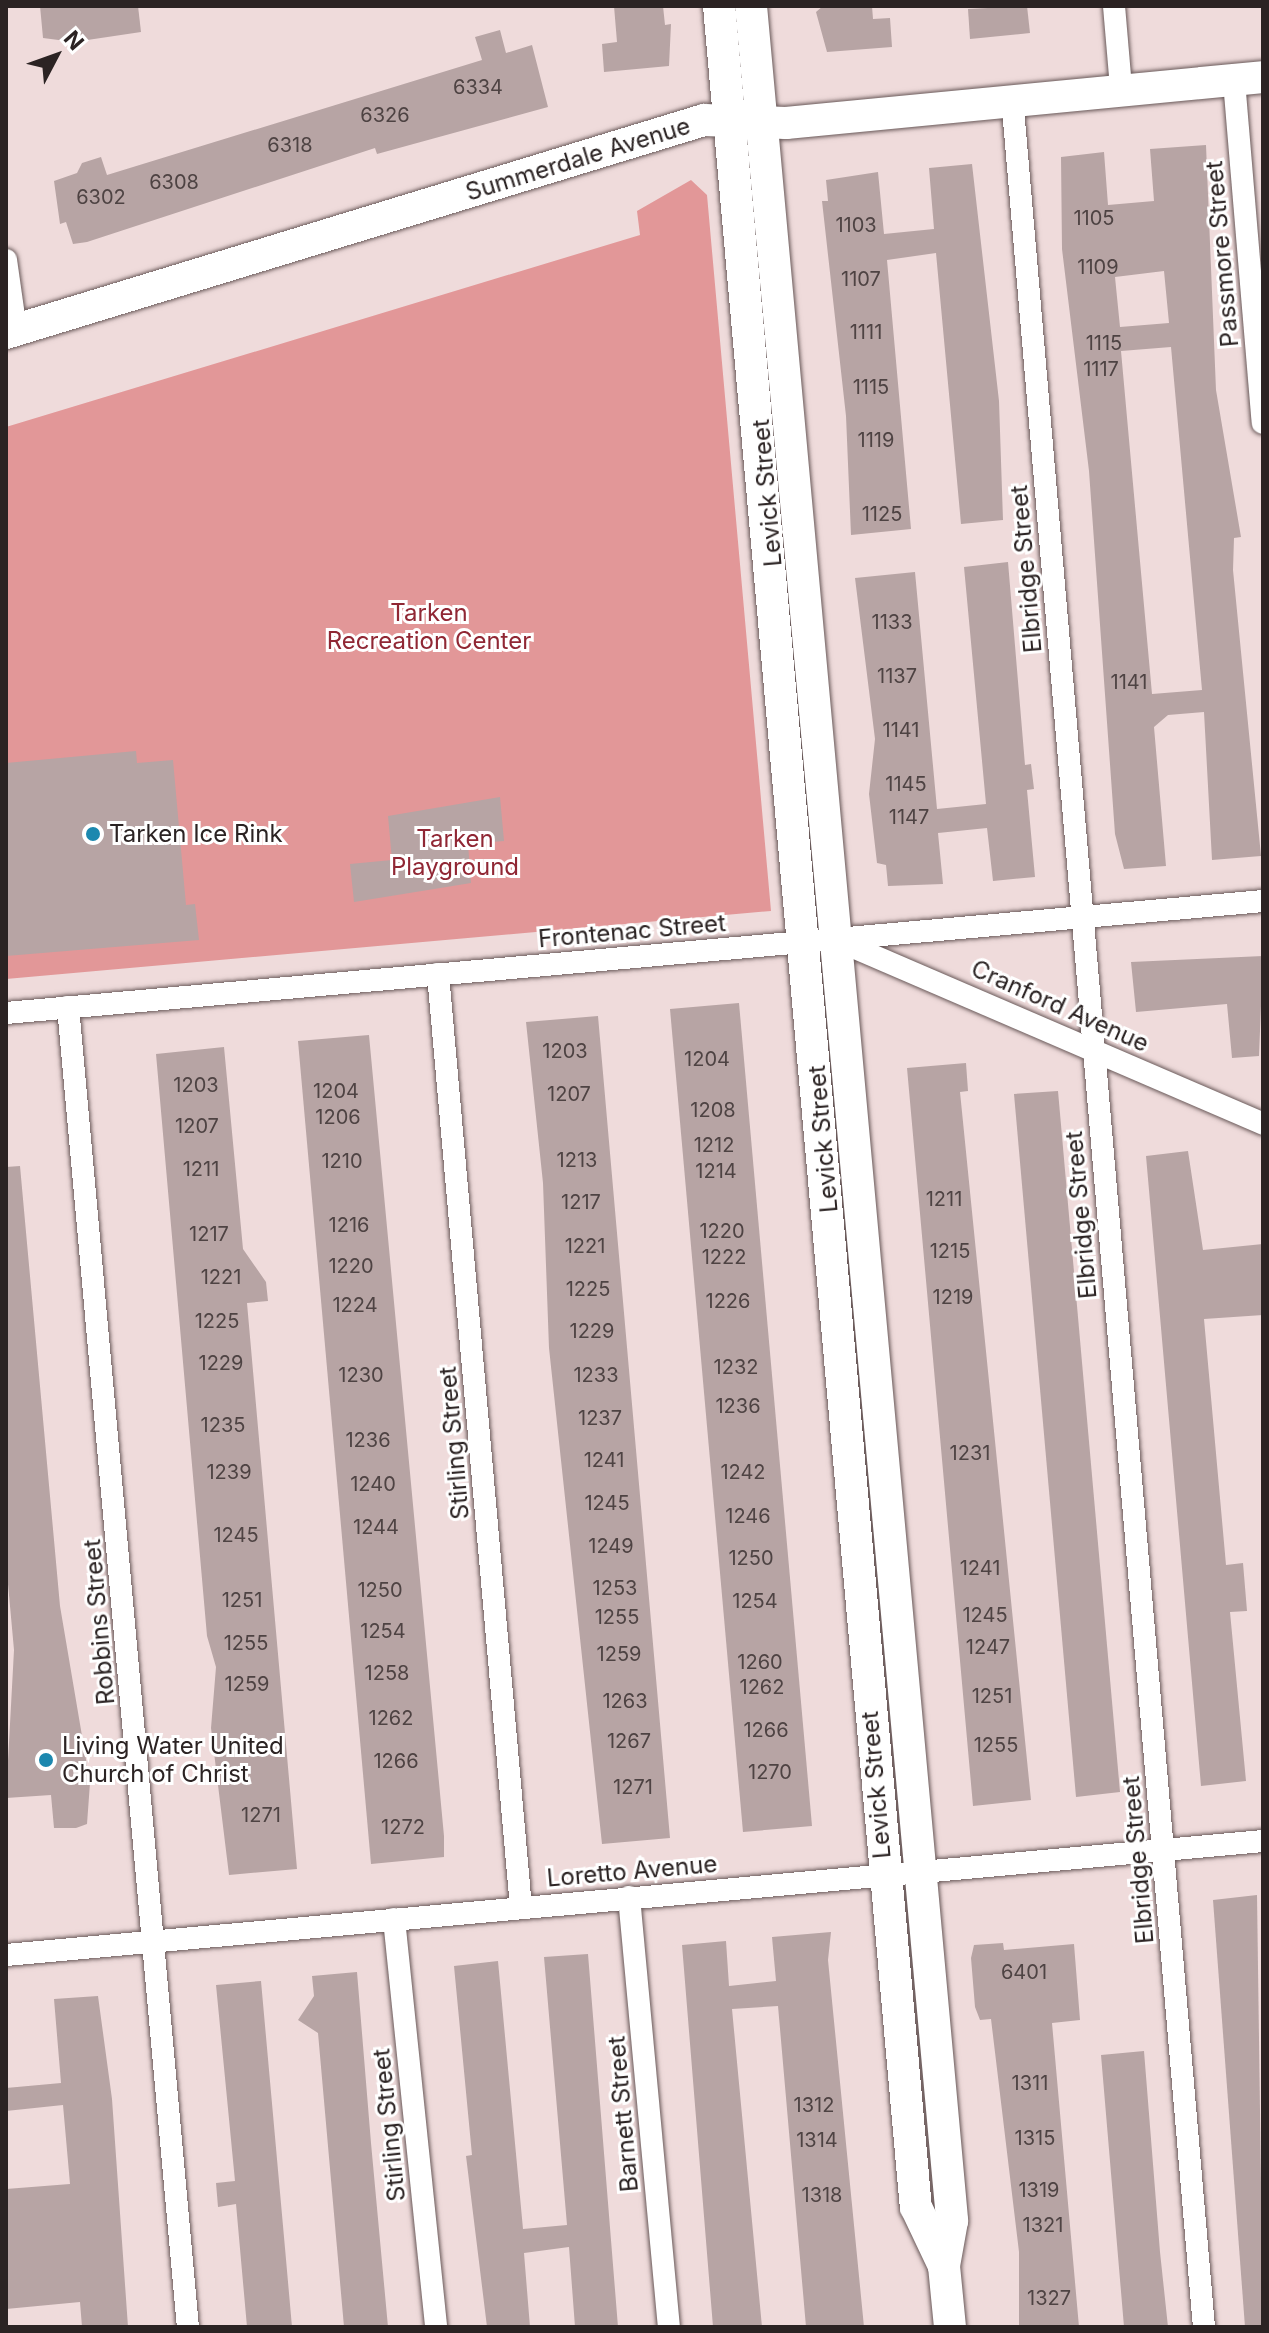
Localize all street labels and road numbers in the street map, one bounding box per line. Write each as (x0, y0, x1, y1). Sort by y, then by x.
street label: Summerdale Avenue (462, 111, 694, 207)
street label: Passmore Street (1200, 160, 1244, 348)
street label: Levick Street (746, 418, 788, 568)
street label: Elbridge Street (1004, 484, 1048, 654)
street label: Frontenac Street (537, 908, 727, 954)
street label: Cranford Avenue (967, 954, 1153, 1058)
street label: Levick Street (802, 1064, 844, 1214)
street label: Elbridge Street (1059, 1130, 1103, 1300)
street label: Stirling Street (433, 1365, 475, 1521)
street label: Robbins Street (77, 1538, 121, 1706)
street label: Levick Street (855, 1710, 897, 1860)
street label: Elbridge Street (1116, 1775, 1160, 1945)
street label: Loretto Avenue (546, 1849, 718, 1893)
street label: Barnett Street (602, 2035, 644, 2193)
street label: Stirling Street (367, 2047, 411, 2203)

